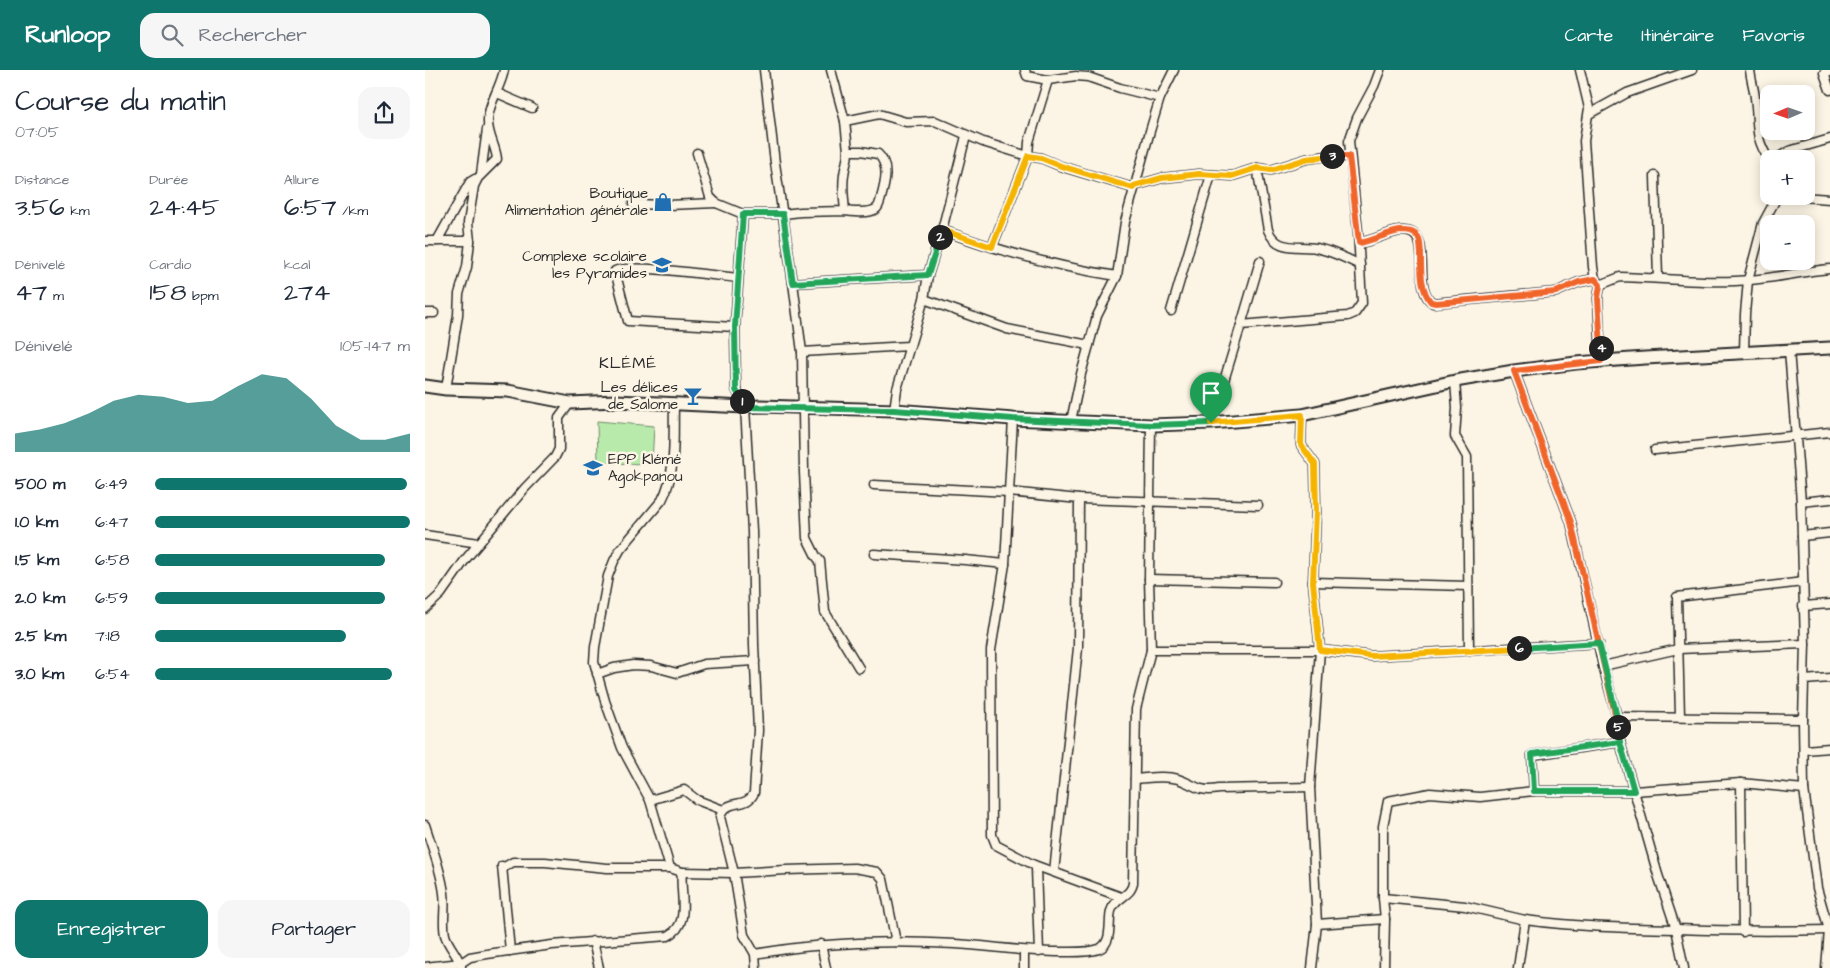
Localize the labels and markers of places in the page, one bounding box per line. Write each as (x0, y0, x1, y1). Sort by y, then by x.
pin: 3 (1319, 144, 1345, 168)
place label: Boutique Alimentation générale (505, 183, 648, 222)
shop icon: Boutique Alimentation générale (652, 191, 674, 213)
pin: 2 (927, 224, 953, 250)
place label: Complexe scolaire les Pyramides (522, 246, 647, 285)
school or university icon: Complexe scolaire les Pyramides (651, 254, 673, 276)
pin: 4 (1589, 336, 1613, 360)
pin (1190, 372, 1232, 423)
place label: Les délices de Salome (600, 377, 678, 415)
bar icon: Les délices de Salome (682, 385, 704, 407)
pin: 1 (729, 388, 755, 414)
place label: EPP Klémé Agokpanou (608, 449, 683, 488)
school or university icon: EPP Klémé Agokpanou (582, 457, 604, 479)
pin: 6 (1507, 636, 1531, 660)
pin: 5 (1605, 714, 1631, 740)

